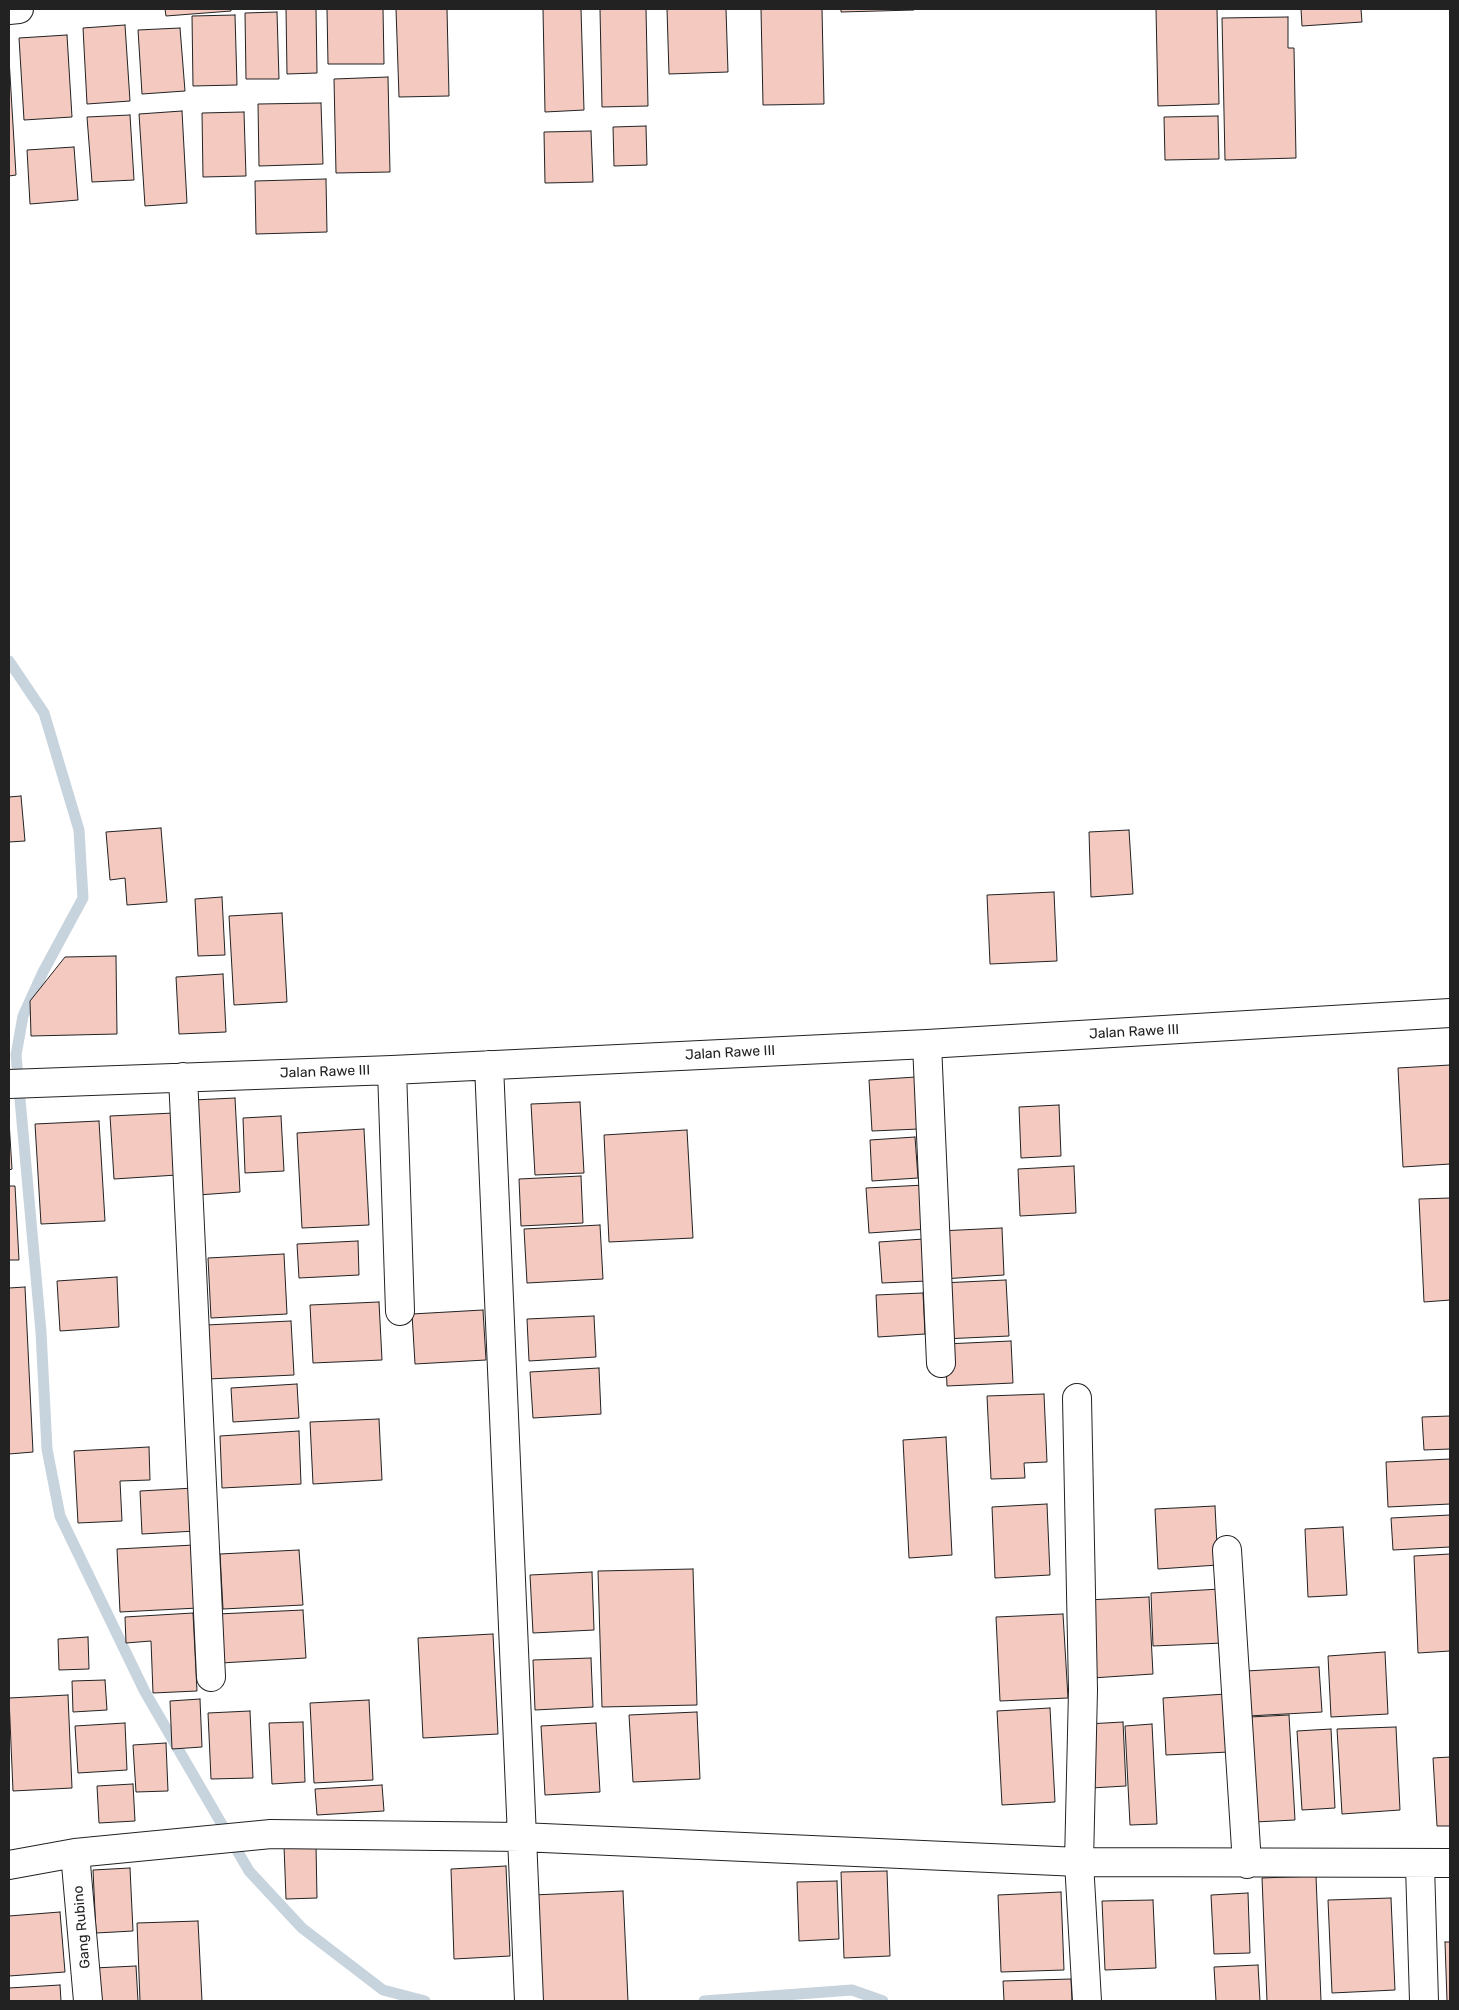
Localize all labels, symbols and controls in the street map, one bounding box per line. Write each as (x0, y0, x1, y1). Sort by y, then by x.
street label: Jalan Rawe III (1089, 1021, 1179, 1043)
street label: Jalan Rawe III (685, 1042, 775, 1064)
street label: Jalan Rawe III (280, 1062, 370, 1082)
street label: Gang Rubino (70, 1885, 94, 1969)

